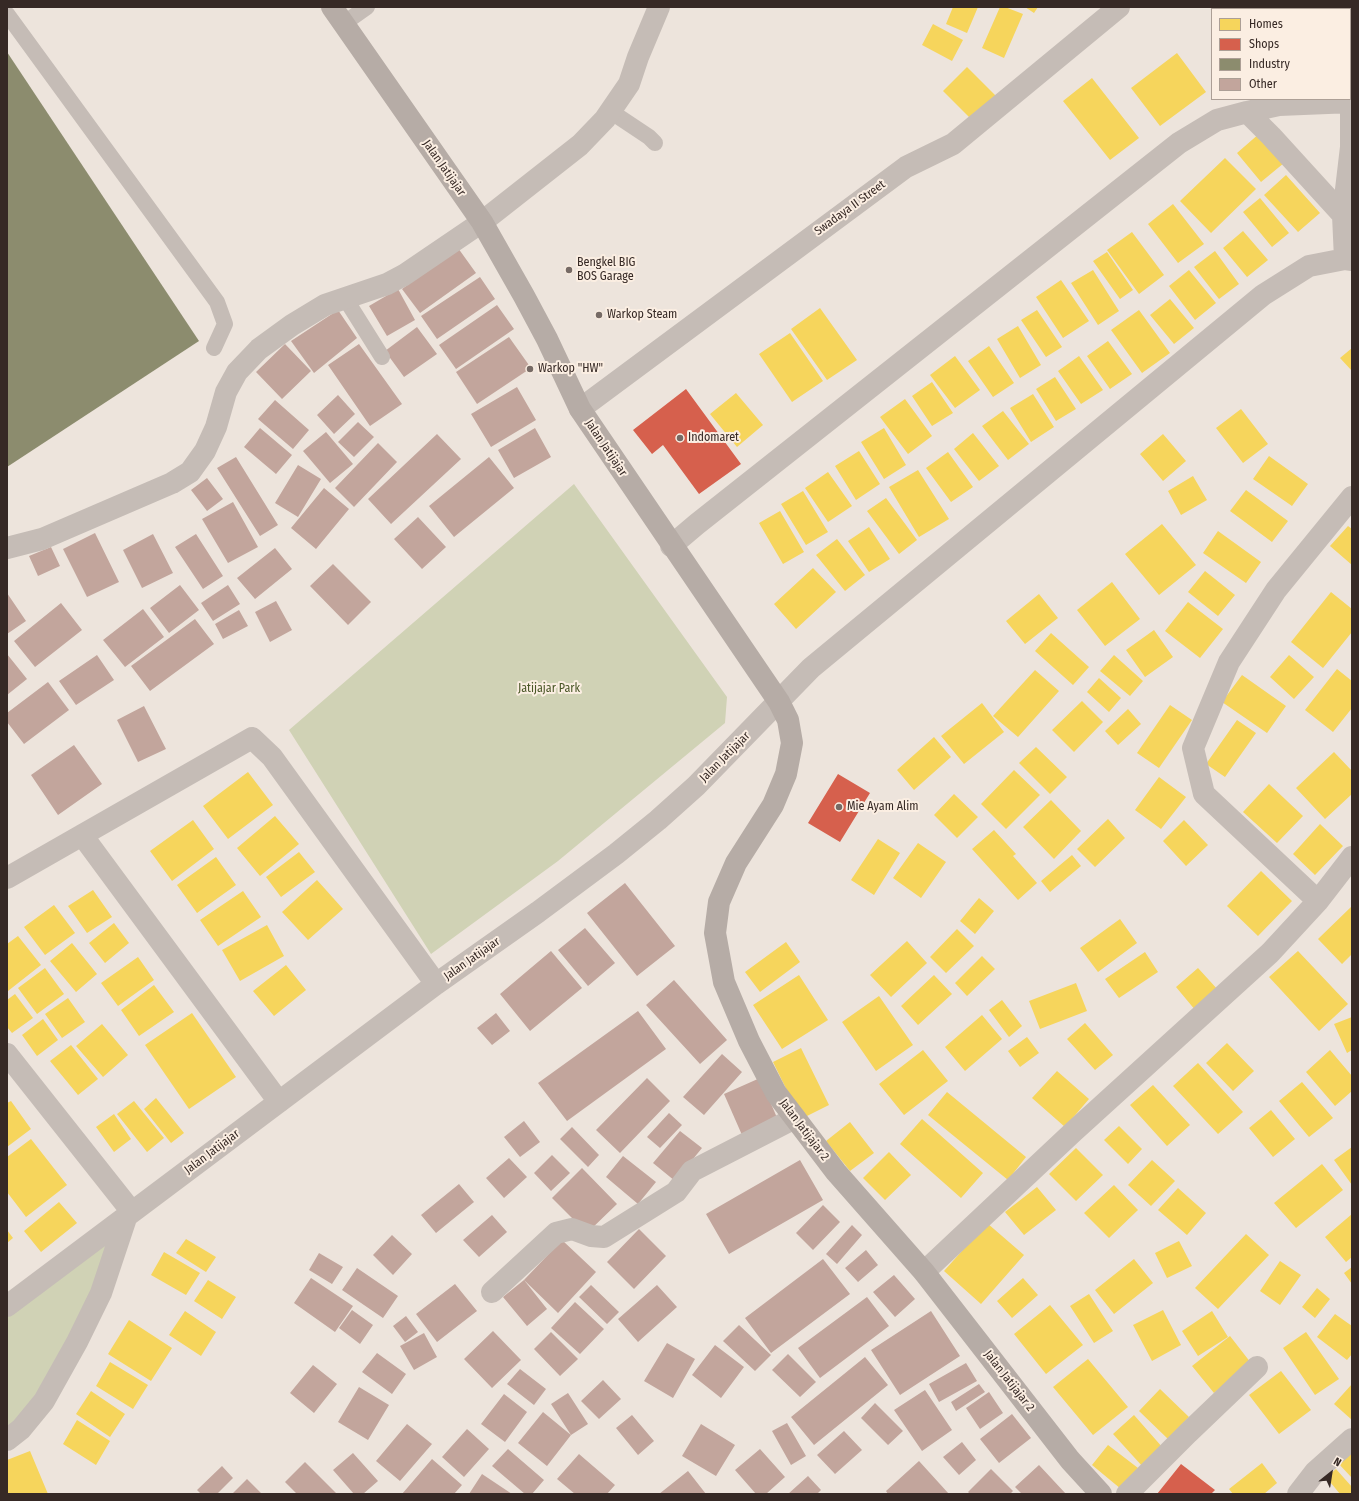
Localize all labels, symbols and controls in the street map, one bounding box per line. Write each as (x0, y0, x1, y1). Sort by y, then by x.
legend (1211, 8, 1351, 100)
text: Homes (1249, 17, 1283, 31)
text: Shops (1249, 37, 1279, 51)
text: Industry (1249, 57, 1290, 71)
text: Other (1249, 77, 1277, 91)
street label: Jalan Jatijajar (419, 137, 469, 199)
street label: Swadaya II Street (812, 177, 888, 239)
place label: Bengkel BIG BOS Garage (577, 256, 635, 284)
marker: Bengkel BIG BOS Garage (564, 265, 574, 275)
place label: Warkop Steam (607, 308, 677, 322)
marker: Warkop Steam (594, 310, 604, 320)
place label: Warkop "HW" (538, 362, 603, 376)
marker: Warkop "HW" (525, 364, 535, 374)
street label: Jalan Jatijajar (582, 417, 630, 479)
place label: Indomaret (688, 431, 739, 445)
marker: Indomaret (675, 433, 685, 443)
park label: Jatijajar Park (518, 682, 580, 696)
street label: Jalan Jatijajar (697, 729, 753, 785)
place label: Mie Ayam Alim (847, 800, 918, 814)
marker: Mie Ayam Alim (834, 802, 844, 812)
street label: Jalan Jatijajar (441, 934, 503, 984)
street label: Jalan Jatijajar 2 (776, 1096, 832, 1164)
street label: Jalan Jatijajar (182, 1127, 242, 1177)
street label: Jalan Jatijajar 2 (981, 1348, 1037, 1414)
north arrow (1311, 1453, 1351, 1493)
text: N (1331, 1455, 1343, 1469)

